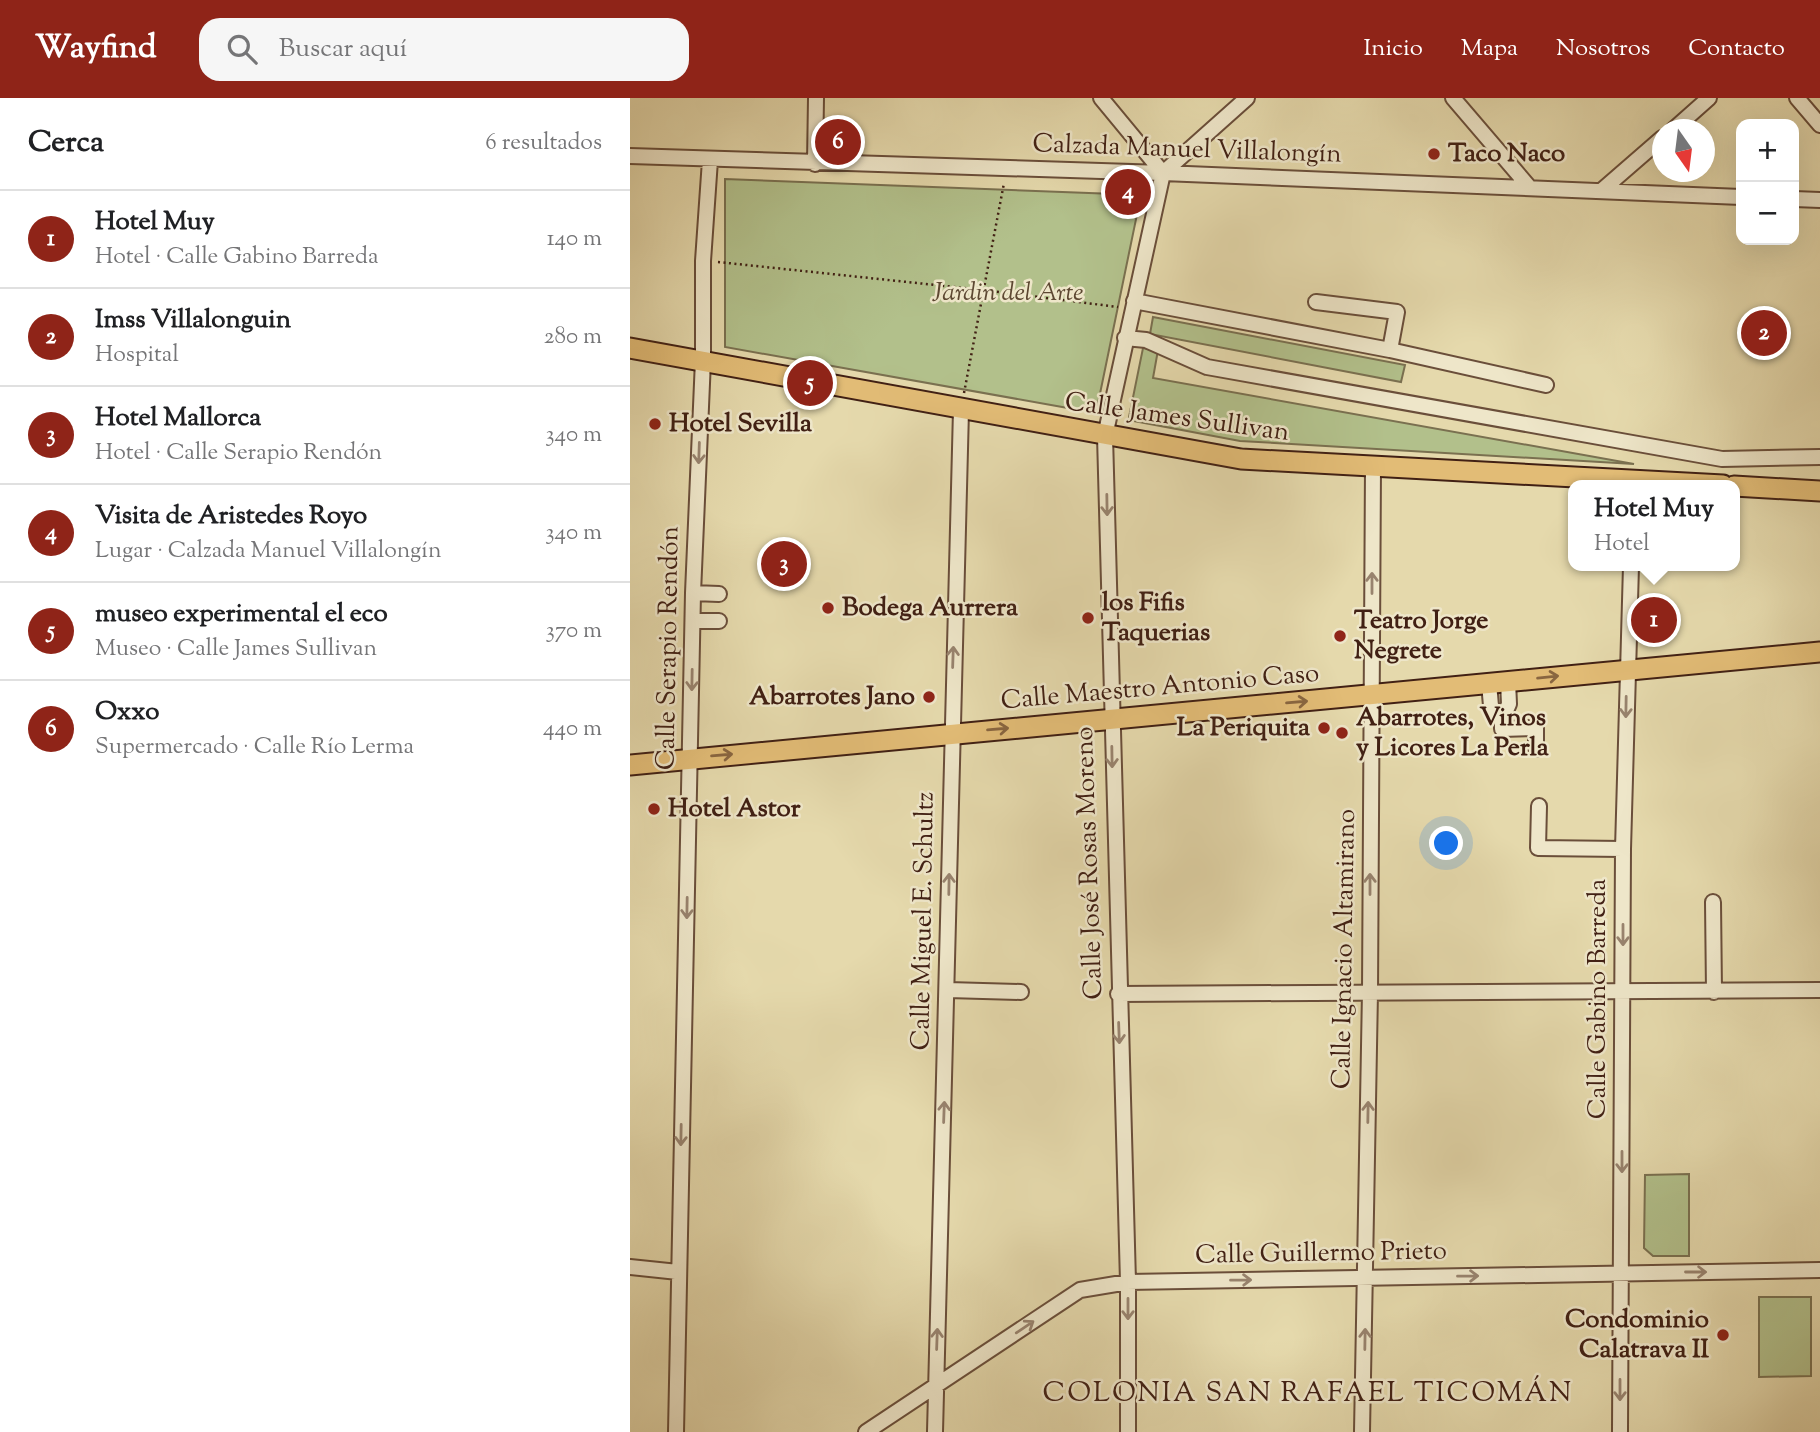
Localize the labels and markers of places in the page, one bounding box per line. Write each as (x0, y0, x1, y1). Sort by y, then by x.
pin: 6 (815, 116, 861, 168)
place label: Taco Naco (1448, 136, 1565, 173)
marker: Taco Naco (1426, 146, 1442, 162)
pin: 4 (1105, 166, 1151, 218)
pin: 2 (1741, 307, 1787, 359)
pin: 5 (787, 357, 833, 409)
place label: Hotel Sevilla (669, 406, 812, 443)
marker: Hotel Sevilla (647, 416, 663, 432)
pin: 3 (761, 538, 807, 590)
place label: los Fifis Taquerias (1102, 585, 1210, 652)
place label: Bodega Aurrera (842, 590, 1018, 627)
pin: 1 (1631, 594, 1677, 646)
marker: Bodega Aurrera (820, 600, 836, 616)
place label: Teatro Jorge Negrete (1354, 603, 1488, 670)
marker: los Fifis Taquerias (1080, 610, 1096, 626)
marker: Teatro Jorge Negrete (1332, 628, 1348, 644)
place label: Abarrotes Jano (749, 679, 915, 716)
marker: Abarrotes Jano (921, 689, 937, 705)
place label: Abarrotes, Vinos y Licores La Perla (1356, 700, 1549, 767)
place label: La Periquita (1177, 710, 1310, 747)
marker: La Periquita (1316, 720, 1332, 736)
marker: Abarrotes, Vinos y Licores La Perla (1334, 725, 1350, 741)
place label: Hotel Astor (668, 791, 801, 828)
marker: Hotel Astor (646, 801, 662, 817)
place label: Condominio Calatrava II (1565, 1302, 1709, 1369)
marker: Condominio Calatrava II (1715, 1327, 1731, 1343)

